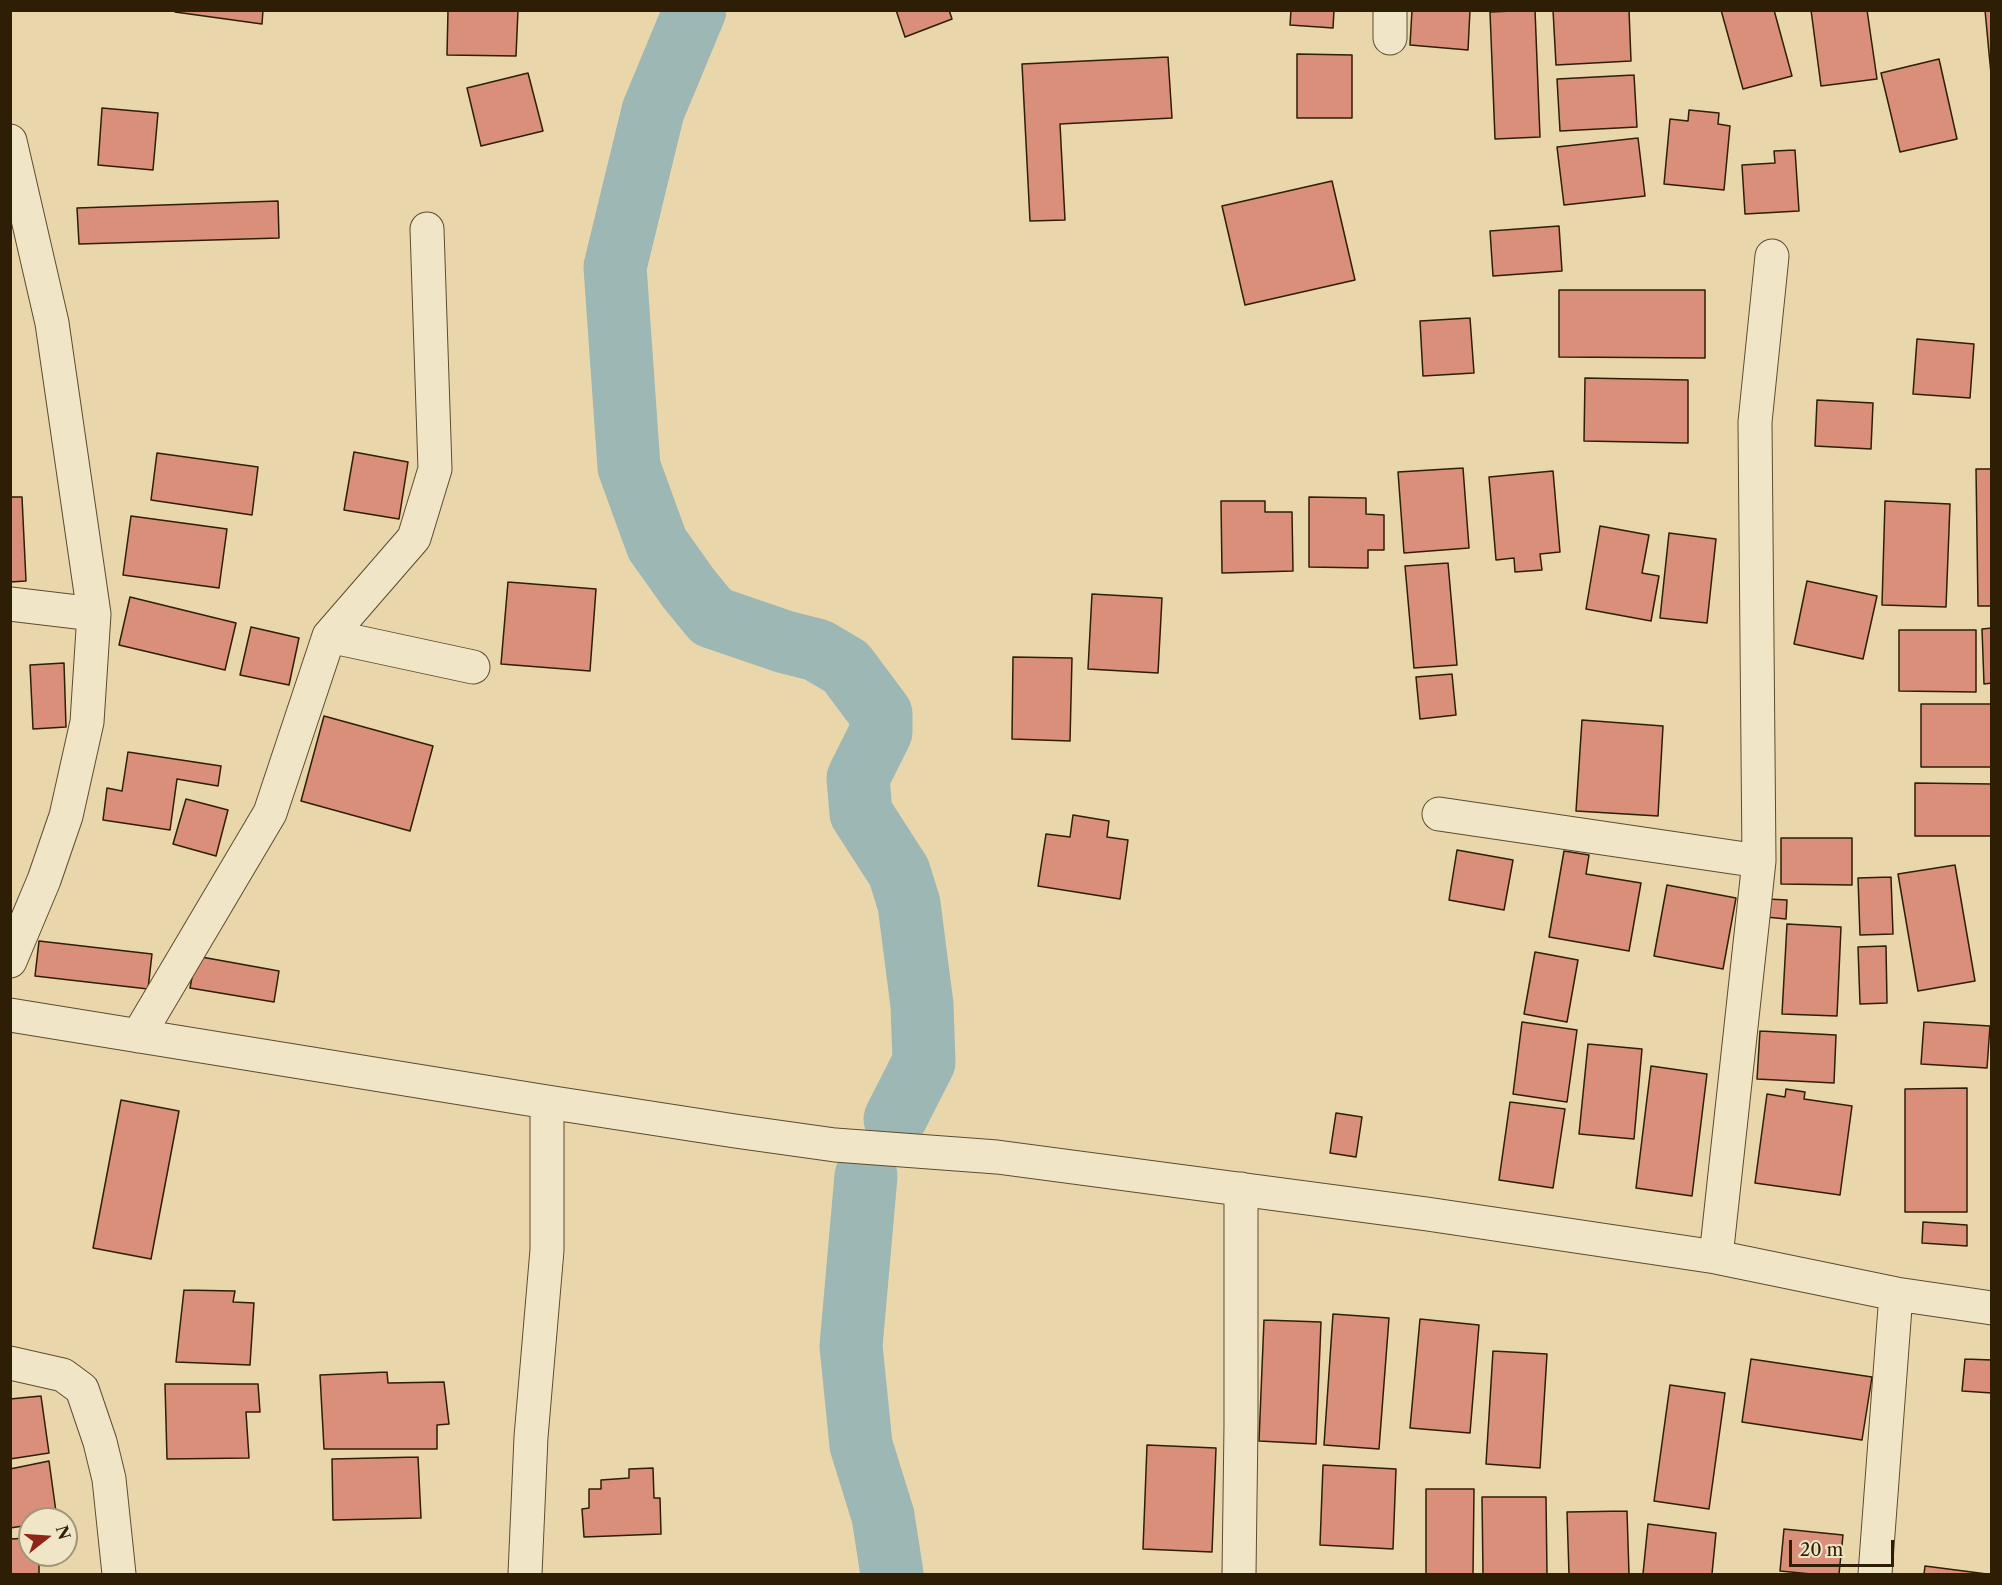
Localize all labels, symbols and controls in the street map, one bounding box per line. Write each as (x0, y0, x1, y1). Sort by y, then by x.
north arrow (18, 1507, 78, 1567)
text: N (52, 1523, 75, 1542)
scale bar (1792, 1528, 1897, 1566)
text: 20 m (1800, 1539, 1843, 1561)

